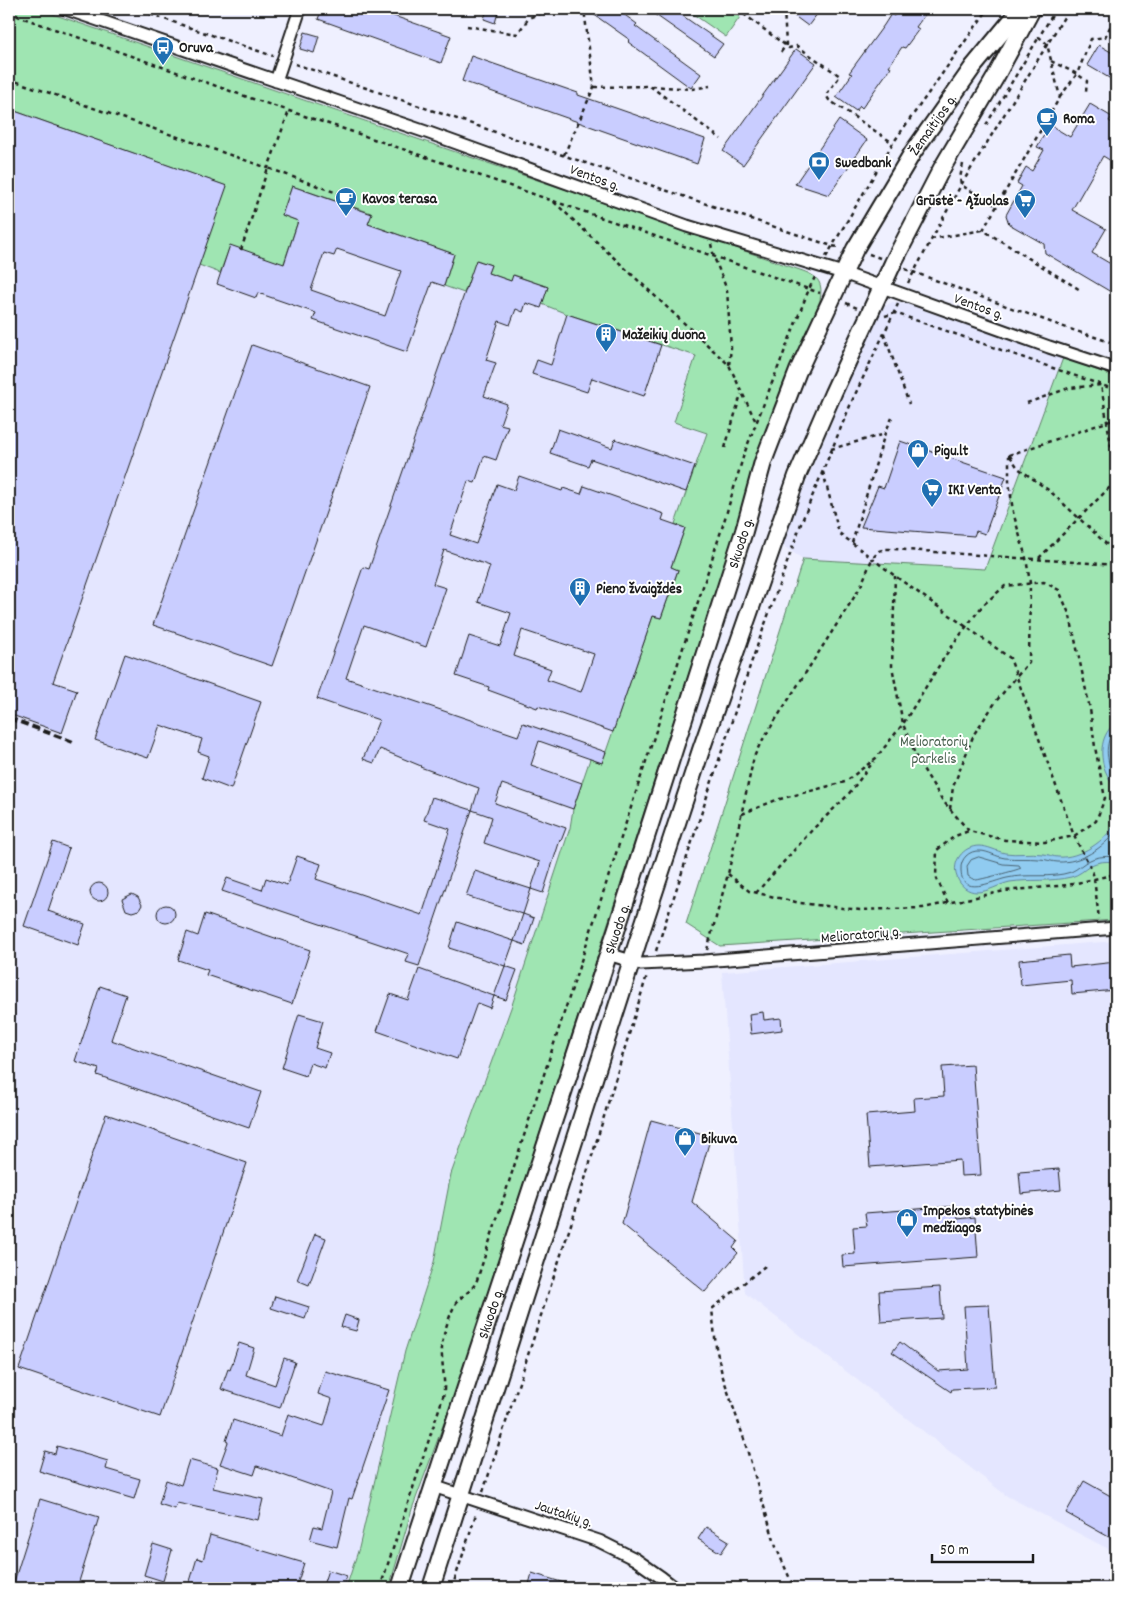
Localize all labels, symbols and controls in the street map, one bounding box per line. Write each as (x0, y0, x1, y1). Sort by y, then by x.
bus stop icon: Oruva (151, 35, 175, 66)
place label: Oruva (179, 38, 214, 60)
street label: Žemaitijos g. (905, 90, 964, 161)
cafe icon: Roma (1035, 106, 1059, 137)
place label: Roma (1063, 109, 1095, 131)
bank icon: Swedbank (807, 150, 831, 181)
place label: Swedbank (835, 153, 892, 175)
street label: Ventos g. (566, 160, 622, 198)
cafe icon: Kavos terasa (334, 186, 358, 217)
supermarket icon: Grūstė - Ąžuolas (1013, 188, 1037, 219)
place label: Kavos terasa (362, 189, 438, 211)
place label: Grūstė - Ąžuolas (916, 191, 1009, 213)
street label: Ventos g. (950, 289, 1006, 327)
building icon: Mažeikių duona (594, 322, 618, 353)
place label: Mažeikių duona (622, 325, 706, 347)
shop icon: Pigu.lt (906, 438, 930, 469)
place label: Pigu.lt (934, 441, 969, 463)
supermarket icon: IKI Venta (920, 477, 944, 508)
place label: IKI Venta (948, 480, 1002, 502)
street label: Skuodo g. (724, 516, 760, 572)
building icon: Pieno žvaigždės (568, 576, 592, 607)
place label: Pieno žvaigždės (596, 579, 682, 601)
park label: Melioratorių parkelis (900, 732, 969, 771)
street label: Skuodo g. (600, 901, 637, 958)
street label: Melioratorių g. (820, 922, 902, 950)
shop icon: Bikuva (673, 1126, 697, 1157)
place label: Bikuva (701, 1129, 738, 1151)
place label: Impekos statybinės medžiagos (923, 1201, 1034, 1240)
shop icon: Impekos statybinės medžiagos (895, 1207, 919, 1238)
street label: Skuodo g. (474, 1286, 511, 1342)
street label: Jautakių g. (532, 1495, 595, 1535)
scale bar (932, 1532, 1034, 1564)
text: 50 m (940, 1540, 969, 1562)

